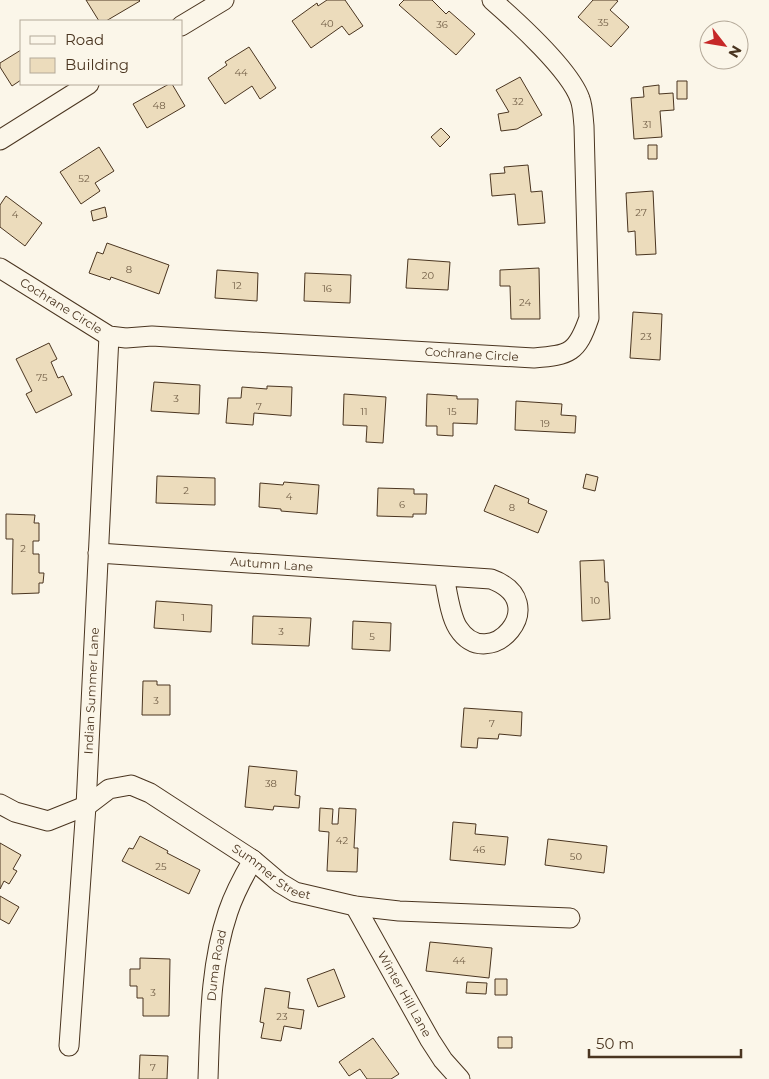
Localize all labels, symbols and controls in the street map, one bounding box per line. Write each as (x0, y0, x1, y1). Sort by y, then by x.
house number: 35 (597, 16, 609, 29)
house number: 40 (320, 17, 334, 30)
house number: 36 (436, 18, 448, 31)
legend (20, 20, 182, 85)
north arrow (699, 20, 749, 70)
text: Road (65, 30, 104, 49)
text: N (725, 42, 746, 61)
text: Building (65, 55, 129, 74)
house number: 44 (234, 66, 248, 79)
house number: 32 (512, 95, 524, 108)
house number: 48 (152, 99, 166, 112)
house number: 31 (642, 118, 652, 131)
house number: 52 (78, 172, 90, 185)
house number: 27 (635, 206, 647, 219)
house number: 4 (12, 208, 19, 221)
house number: 8 (126, 263, 132, 276)
house number: 20 (422, 269, 435, 282)
street label: Cochrane Circle (17, 274, 105, 337)
house number: 12 (232, 279, 242, 292)
house number: 16 (322, 282, 332, 295)
house number: 24 (519, 296, 531, 309)
house number: 23 (640, 330, 652, 343)
street label: Cochrane Circle (424, 344, 519, 364)
house number: 75 (36, 371, 48, 384)
house number: 3 (173, 392, 179, 405)
house number: 7 (256, 400, 262, 413)
house number: 11 (360, 405, 368, 418)
house number: 15 (447, 405, 457, 418)
house number: 19 (540, 417, 550, 430)
house number: 2 (183, 484, 189, 497)
house number: 4 (286, 490, 293, 503)
house number: 6 (399, 498, 405, 511)
house number: 8 (509, 501, 515, 514)
house number: 2 (20, 542, 26, 555)
street label: Autumn Lane (230, 554, 314, 574)
house number: 10 (590, 594, 600, 607)
house number: 1 (181, 611, 185, 624)
house number: 3 (278, 625, 284, 638)
street label: Indian Summer Lane (81, 627, 102, 755)
house number: 5 (369, 630, 375, 643)
house number: 3 (153, 694, 159, 707)
house number: 7 (489, 717, 495, 730)
house number: 38 (265, 777, 277, 790)
house number: 42 (336, 834, 348, 847)
street label: Summer Street (229, 840, 312, 902)
house number: 46 (473, 843, 485, 856)
house number: 50 (570, 850, 583, 863)
house number: 25 (155, 860, 167, 873)
street label: Duma Road (203, 928, 229, 1002)
street label: Winter Hill Lane (375, 948, 435, 1040)
house number: 44 (452, 954, 466, 967)
house number: 3 (150, 986, 156, 999)
house number: 23 (276, 1010, 288, 1023)
scale bar (589, 1026, 742, 1058)
text: 50 m (596, 1034, 634, 1053)
house number: 7 (150, 1061, 156, 1074)

